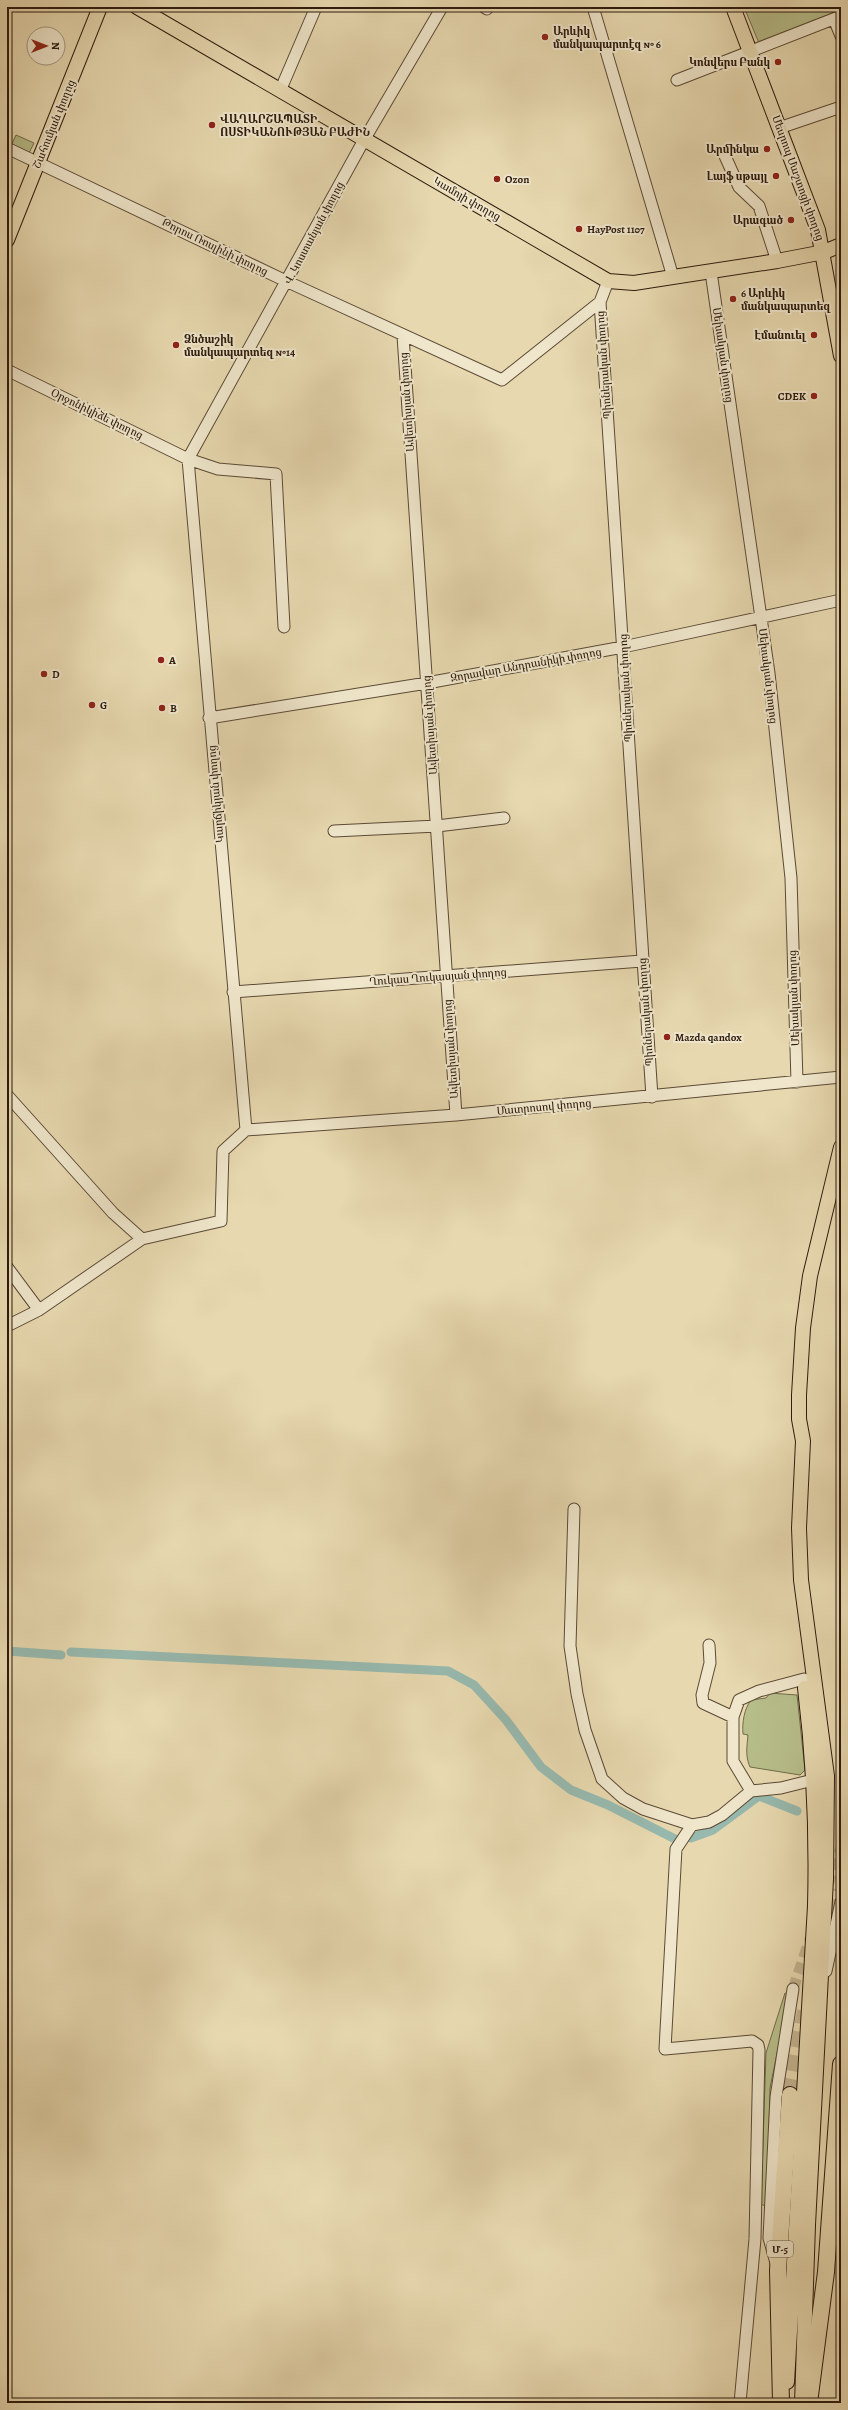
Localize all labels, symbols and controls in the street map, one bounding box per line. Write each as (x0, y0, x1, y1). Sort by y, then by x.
place label: Արևիկ մանկապարտէզ № 6 (553, 24, 661, 52)
north arrow (26, 26, 66, 66)
marker: Արևիկ մանկապարտէզ № 6 (540, 32, 550, 42)
text: N (48, 42, 63, 50)
place label: Կոնվերս Բանկ (689, 55, 770, 70)
marker: Կոնվերս Բանկ (773, 57, 783, 67)
street label: Շահումյան փողոց (29, 77, 79, 171)
place label: ՎԱՂԱՐՇԱՊԱՏԻ ՈՍՏԻԿԱՆՈՒԹՅԱՆ ԲԱԺԻՆ (220, 112, 370, 140)
street label: Մեսրոպ Մաշտոցի փողոց (768, 113, 828, 243)
marker: ՎԱՂԱՐՇԱՊԱՏԻ ՈՍՏԻԿԱՆՈՒԹՅԱՆ ԲԱԺԻՆ (207, 120, 217, 130)
place label: Արմինկա (706, 142, 759, 157)
marker: Արմինկա (762, 144, 772, 154)
place label: Լայֆ սթայլ (707, 169, 769, 184)
marker: Լայֆ սթայլ (771, 171, 781, 181)
place label: Ozon (505, 172, 529, 187)
street label: Կամոյի փողոց (430, 174, 504, 224)
marker: Ozon (492, 174, 502, 184)
street label: Վ. Կոստանյան փողոց (280, 179, 348, 287)
place label: Արագած (733, 213, 783, 228)
street label: Թորոս Ռոսլինի փողոց (159, 215, 271, 279)
marker: Արագած (786, 215, 796, 225)
place label: HayPost 1107 (587, 222, 645, 237)
marker: HayPost 1107 (574, 224, 584, 234)
place label: 6 Արևիկ մանկապարտեզ (741, 286, 831, 314)
marker: 6 Արևիկ մանկապարտեզ (728, 294, 738, 304)
street label: Մեխակյան փողոց (709, 306, 737, 404)
street label: Պիոներական փողոց (593, 310, 615, 420)
place label: Էմանուել (754, 328, 807, 343)
marker: Էմանուել (809, 330, 819, 340)
place label: Ձնծաշիկ մանկապարտեզ №14 (184, 332, 295, 360)
marker: Ձնծաշիկ մանկապարտեզ №14 (171, 340, 181, 350)
street label: Ավետիսյան փողոց (396, 352, 418, 452)
street label: Օրջոնիկիձե փողոց (48, 385, 146, 443)
place label: CDEK (778, 389, 807, 404)
marker: CDEK (809, 391, 819, 401)
street label: Մեխակյան փողոց (755, 627, 781, 725)
street label: Պիոներական փողոց (616, 633, 636, 743)
street label: Զորավար Անդրանիկի փողոց (449, 644, 603, 686)
place label: A (168, 653, 176, 668)
marker: A (156, 655, 166, 665)
place label: D (52, 667, 60, 682)
marker: D (39, 669, 49, 679)
street label: Ավետիսյան փողոց (419, 675, 441, 775)
place label: G (100, 698, 107, 713)
marker: G (87, 700, 97, 710)
place label: B (170, 701, 177, 716)
marker: B (157, 703, 167, 713)
street label: Կարճիկյան փողոց (204, 744, 228, 844)
street label: Մեխակյան փողոց (785, 950, 803, 1046)
street label: Պիոներական փողոց (635, 957, 657, 1067)
street label: Ղուկաս Ղուկասյան փողոց (369, 965, 507, 989)
street label: Ավետիսյան փողոց (440, 999, 462, 1099)
place label: Mazda qandox (675, 1030, 742, 1045)
marker: Mazda qandox (662, 1032, 672, 1042)
street label: Մատրոսով փողոց (496, 1095, 592, 1119)
road number: Մ-5 (767, 2241, 793, 2257)

